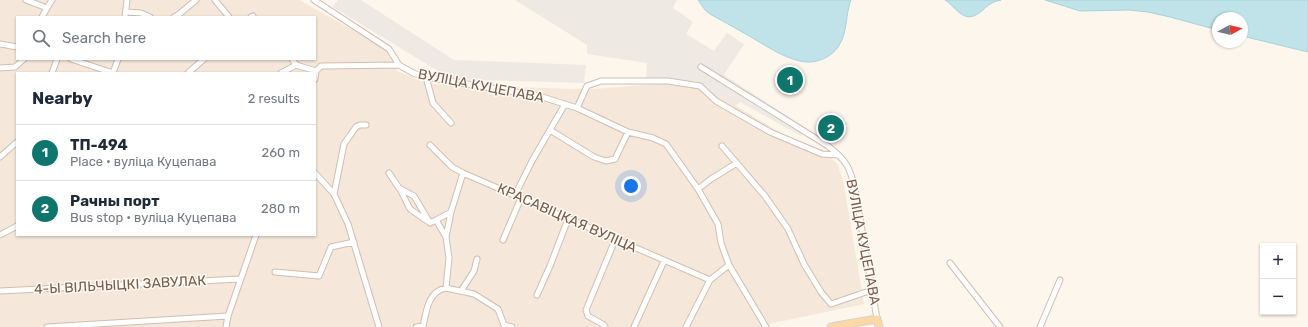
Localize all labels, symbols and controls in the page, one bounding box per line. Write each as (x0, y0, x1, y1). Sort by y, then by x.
north arrow (1212, 12, 1248, 48)
search box (16, 16, 316, 60)
icon: search (30, 27, 52, 49)
text: Search here (62, 29, 146, 47)
street label: ВУЛІЦА КУЦЕПАВА (417, 65, 546, 107)
pin: 1 (777, 65, 803, 95)
text: Nearby (32, 88, 93, 108)
text: 2 results (248, 91, 300, 106)
pin: 2 (818, 113, 844, 143)
text: ТП-494 (70, 136, 128, 154)
text: 1 (42, 145, 48, 160)
text: 260 m (262, 145, 300, 160)
text: Place · вуліца Куцепава (70, 154, 216, 169)
your location (621, 176, 641, 196)
street label: ВУЛІЦА КУЦЕПАВА (842, 178, 884, 307)
street label: КРАСАВІЦКАЯ ВУЛІЦА (495, 180, 640, 257)
text: Рачны порт (70, 192, 159, 210)
text: 2 (41, 201, 49, 216)
text: 280 m (261, 201, 300, 216)
text: Bus stop · вуліца Куцепава (70, 210, 236, 225)
map controls (1260, 243, 1296, 315)
button: + (1260, 243, 1296, 279)
street label: 4-Ы ВІЛЬЧЫЦКІ ЗАВУЛАК (33, 272, 207, 298)
button: − (1260, 279, 1296, 315)

